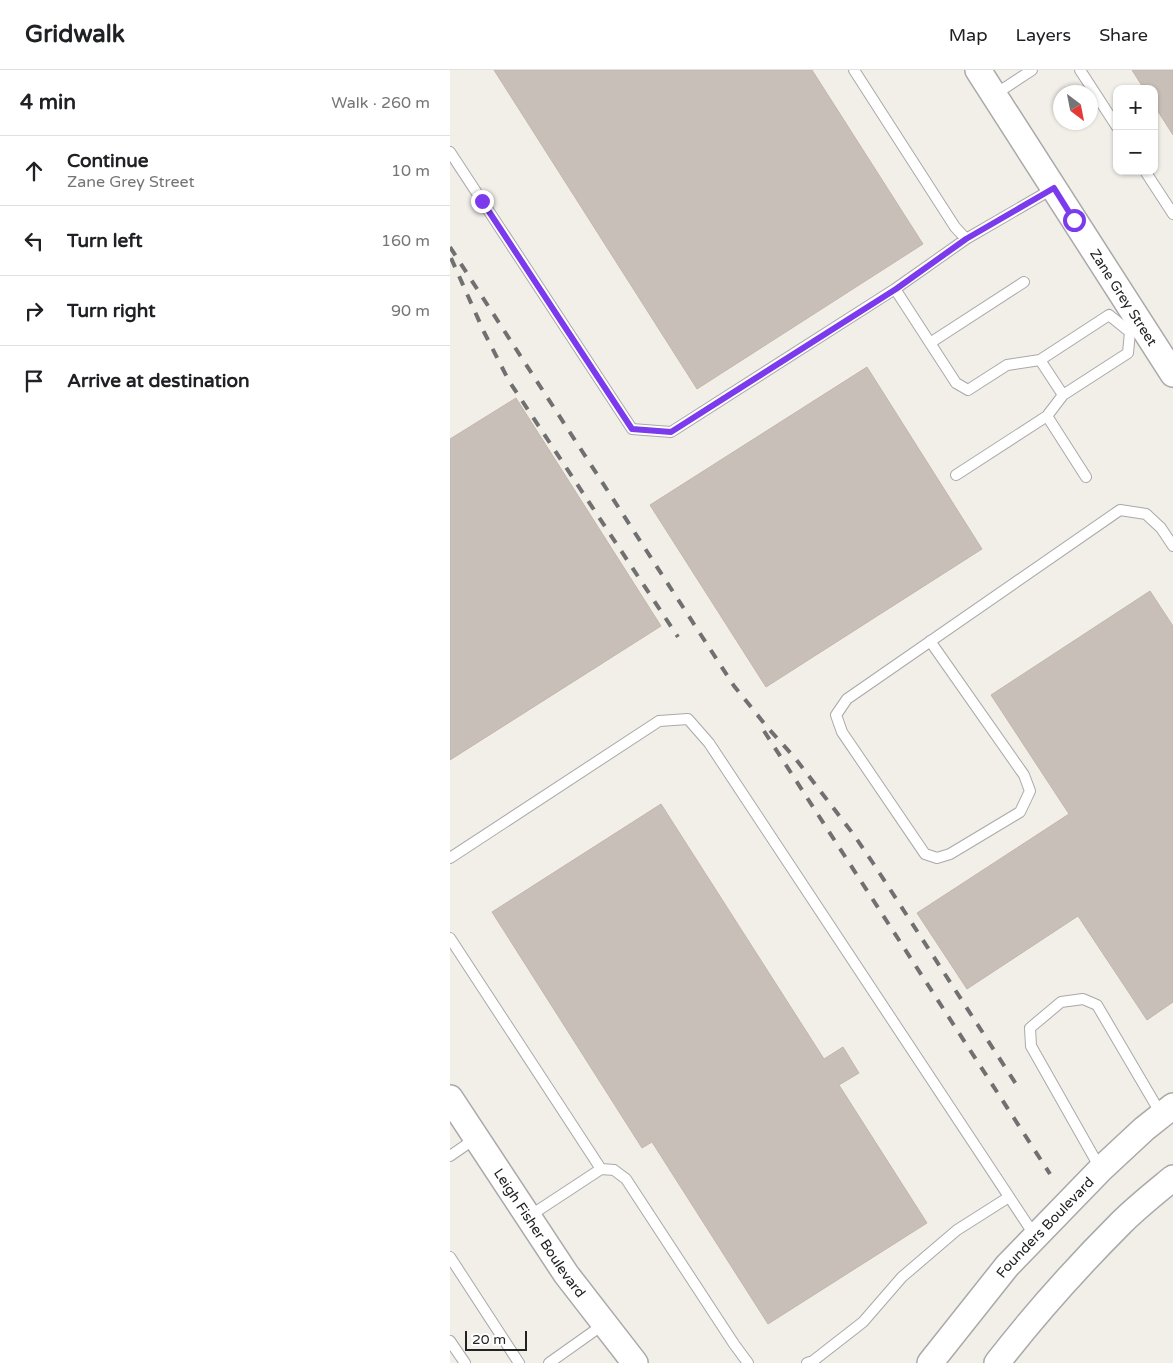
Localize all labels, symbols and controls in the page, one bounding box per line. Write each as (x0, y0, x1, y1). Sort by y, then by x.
text: Gridwalk (25, 20, 125, 49)
text: Map (949, 24, 988, 46)
text: Layers (1016, 24, 1071, 46)
text: Share (1099, 24, 1148, 46)
north arrow (1053, 85, 1098, 130)
map controls (1113, 85, 1158, 175)
button: + (1113, 85, 1158, 130)
text: 4 min (20, 90, 76, 115)
text: Walk · 260 m (331, 93, 430, 113)
button: − (1113, 130, 1158, 175)
text: Continue (67, 150, 149, 172)
icon: ahead (20, 157, 48, 185)
text: 10 m (391, 161, 430, 181)
text: Zane Grey Street (67, 172, 195, 192)
route end (471, 190, 494, 213)
route start (1063, 209, 1086, 232)
icon: left (20, 227, 48, 255)
text: Turn left (67, 230, 143, 252)
text: 160 m (381, 231, 430, 251)
street label: Zane Grey Street (1086, 246, 1161, 349)
icon: right (20, 297, 48, 325)
text: Turn right (67, 300, 155, 322)
text: 90 m (391, 301, 430, 321)
icon: arrive (20, 367, 48, 395)
text: Arrive at destination (67, 370, 250, 392)
street label: Leigh Fisher Boulevard (490, 1165, 589, 1301)
street label: Founders Boulevard (993, 1173, 1097, 1281)
scale bar (465, 1328, 528, 1351)
text: 20 m (472, 1331, 506, 1348)

